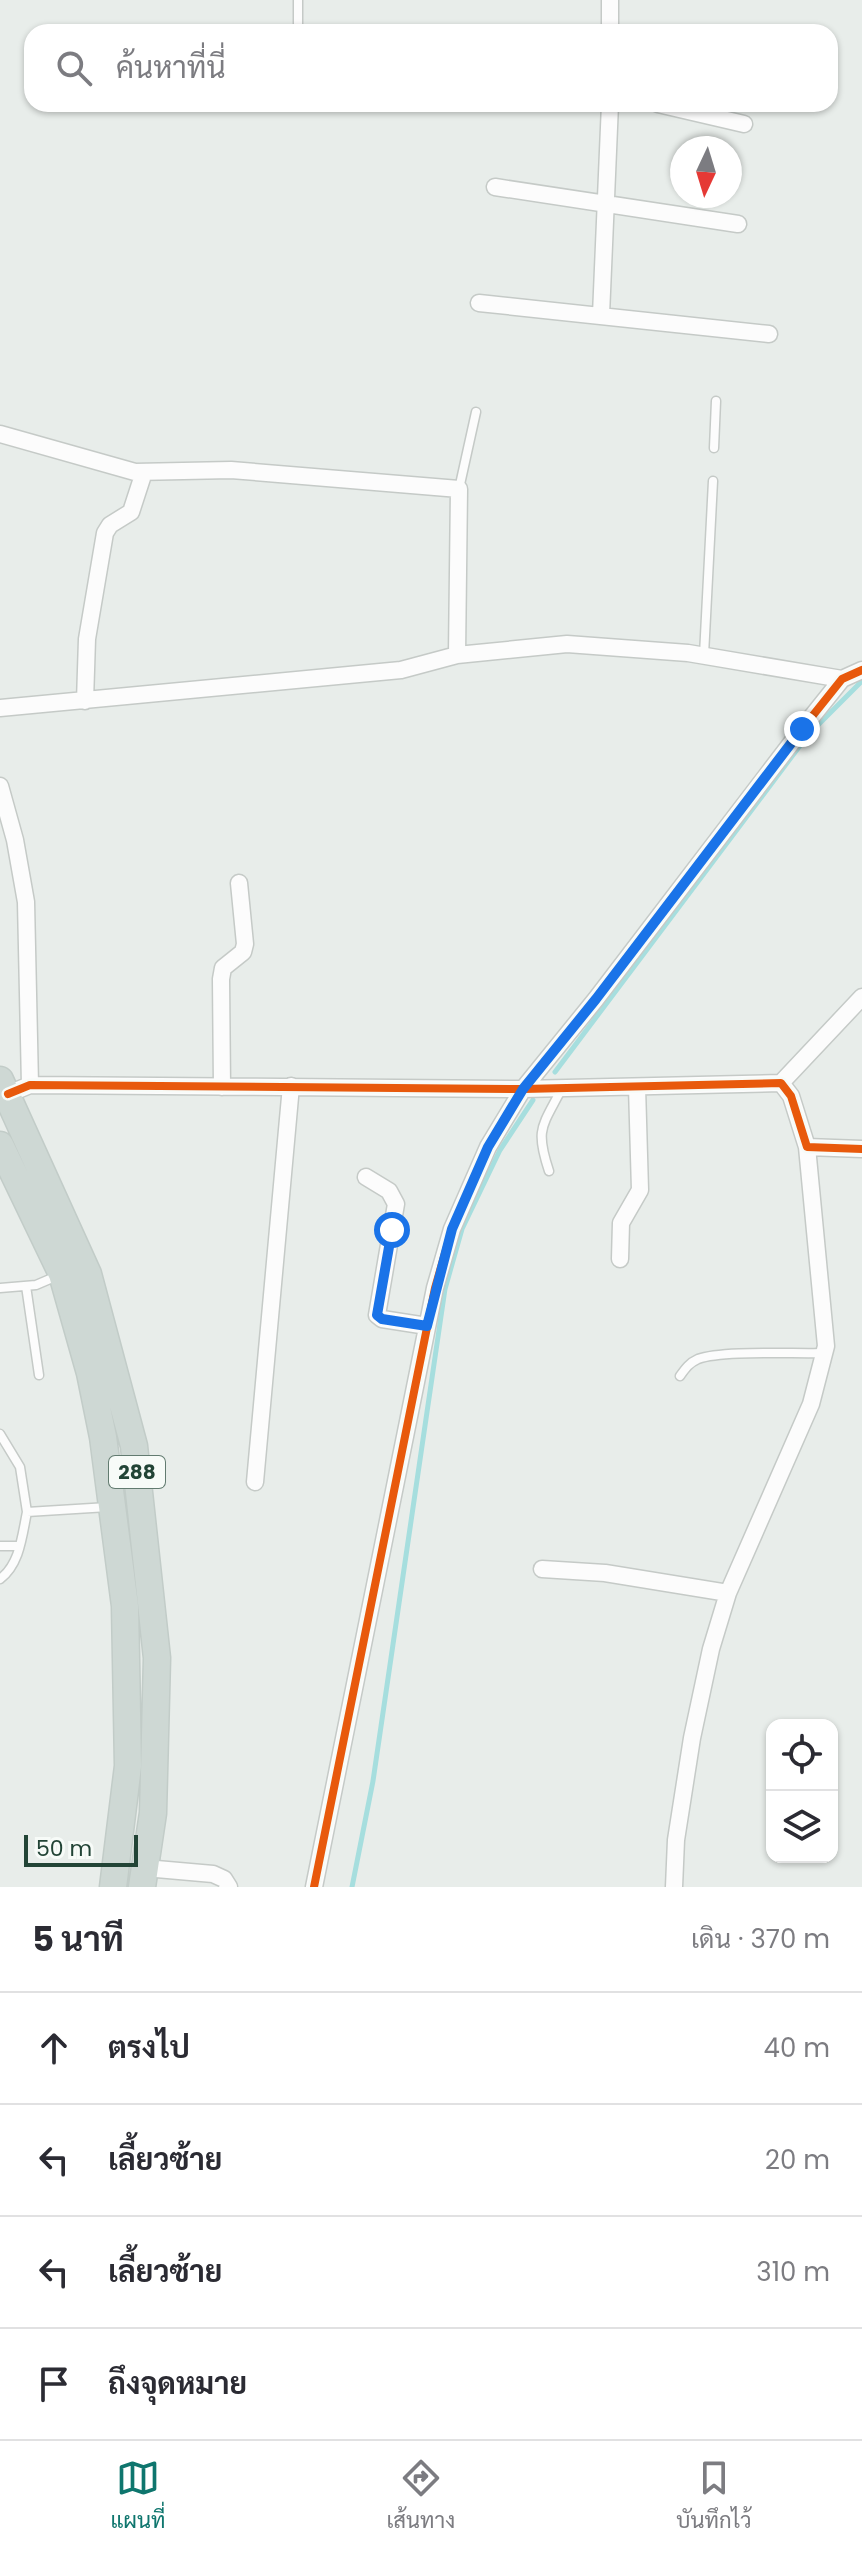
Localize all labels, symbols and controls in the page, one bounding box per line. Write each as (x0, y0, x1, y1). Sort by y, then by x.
search box (24, 24, 838, 112)
icon: search (52, 46, 96, 90)
text: ค้นหาที่นี่ (116, 46, 226, 89)
north arrow (670, 136, 742, 208)
route end (784, 711, 820, 747)
route start (374, 1212, 410, 1248)
road number: 288 (109, 1456, 165, 1488)
map controls (766, 1719, 838, 1863)
button: locate (766, 1719, 838, 1791)
button: layers (766, 1791, 838, 1863)
scale bar (24, 1831, 138, 1867)
text: 50 m (36, 1833, 92, 1864)
text: 5 นาที (32, 1915, 124, 1963)
text: เดิน · 370 m (691, 1921, 830, 1957)
icon: ahead (32, 2026, 76, 2070)
text: ตรงไป (108, 2026, 190, 2069)
text: 40 m (764, 2030, 830, 2066)
icon: left (32, 2138, 76, 2182)
text: เลี้ยวซ้าย (108, 2138, 222, 2181)
text: 20 m (765, 2142, 830, 2178)
icon: left (32, 2250, 76, 2294)
text: เลี้ยวซ้าย (108, 2250, 222, 2293)
text: 310 m (756, 2254, 830, 2290)
icon: arrive (32, 2362, 76, 2406)
text: ถึงจุดหมาย (108, 2362, 247, 2405)
tab: แผนที่ (111, 2456, 165, 2537)
tab: เส้นทาง (386, 2456, 455, 2537)
tab: บันทึกไว้ (676, 2456, 751, 2537)

